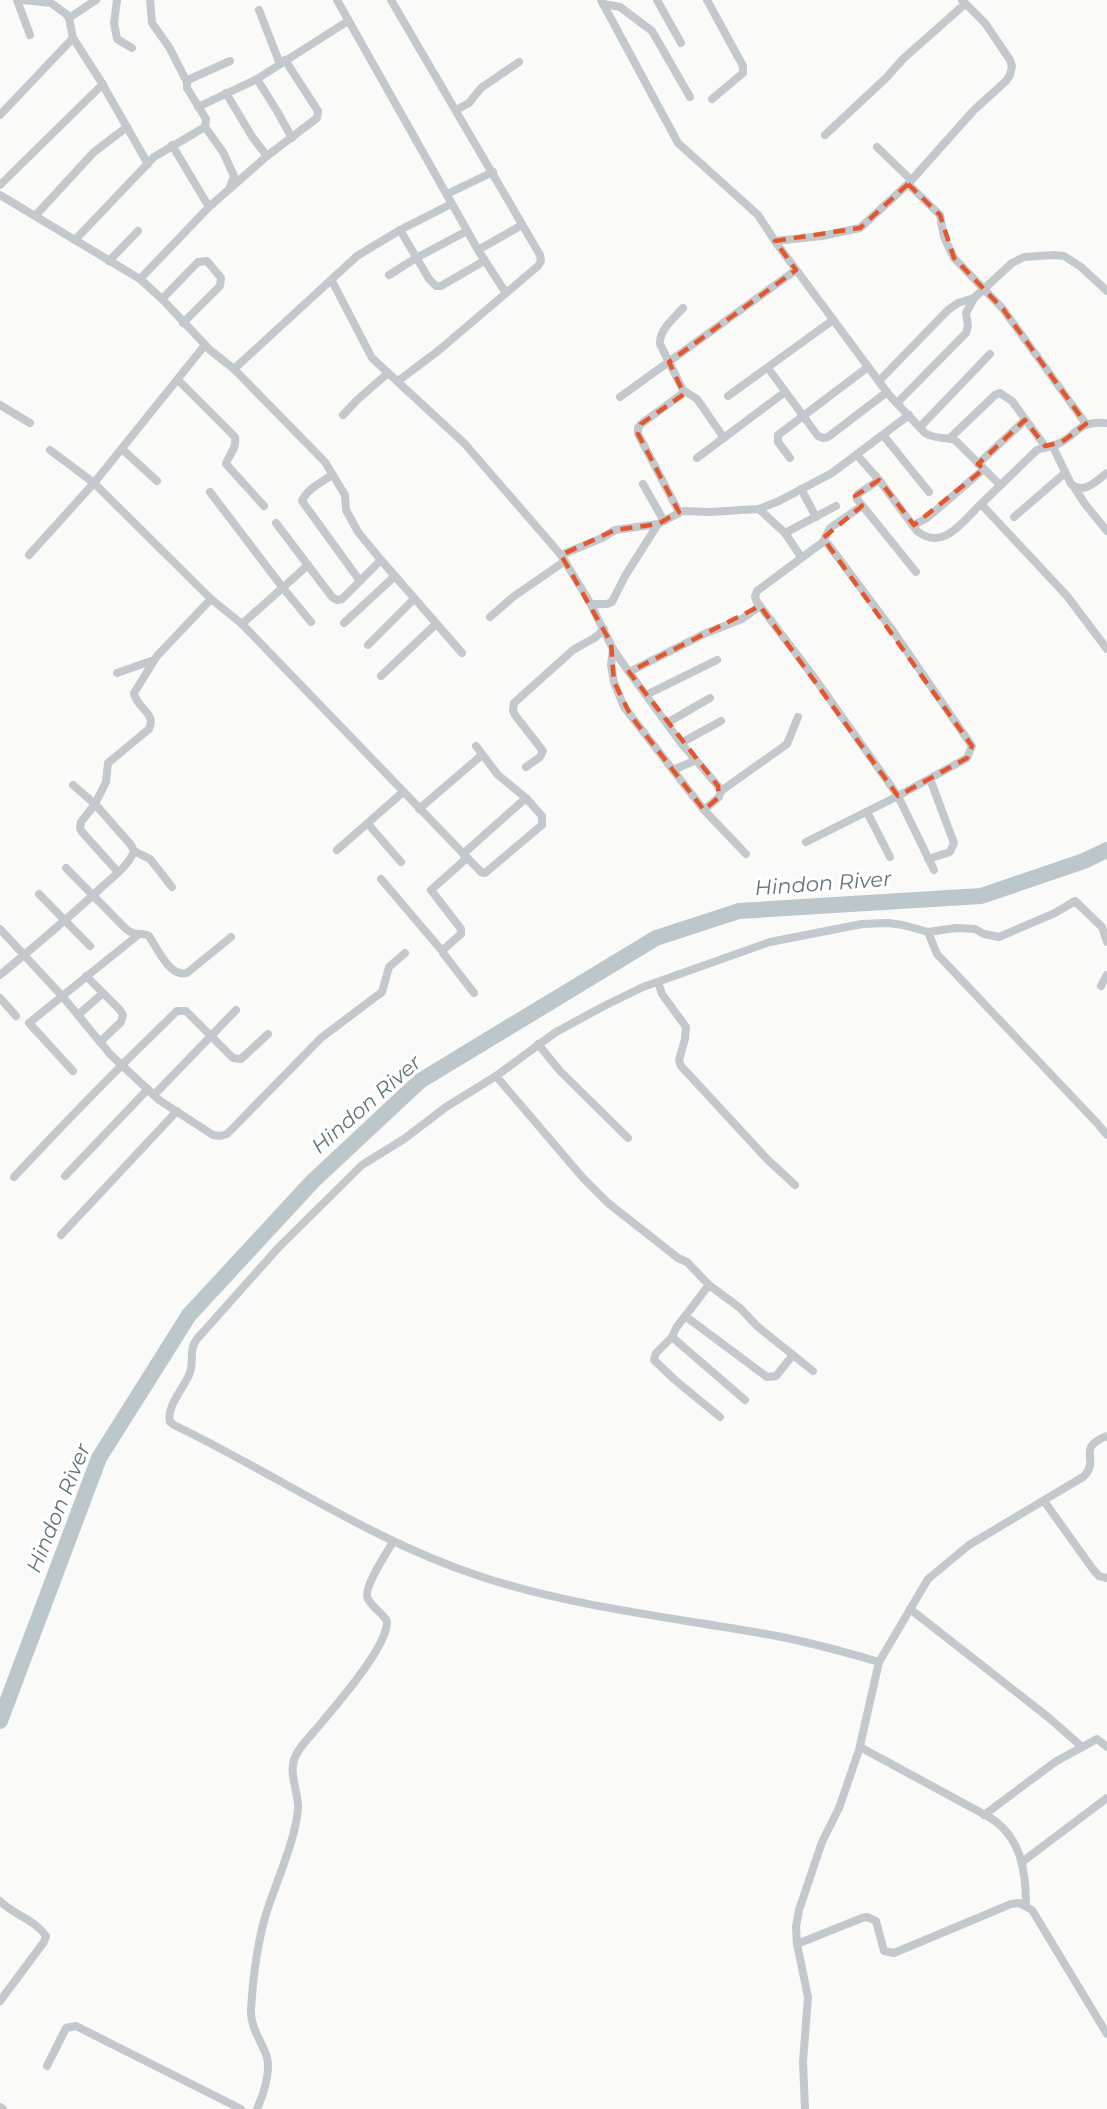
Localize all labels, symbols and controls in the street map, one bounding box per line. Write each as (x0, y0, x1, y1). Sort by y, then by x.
water label: Hindon River (754, 866, 893, 900)
water label: Hindon River (306, 1049, 426, 1158)
water label: Hindon River (21, 1439, 95, 1576)

